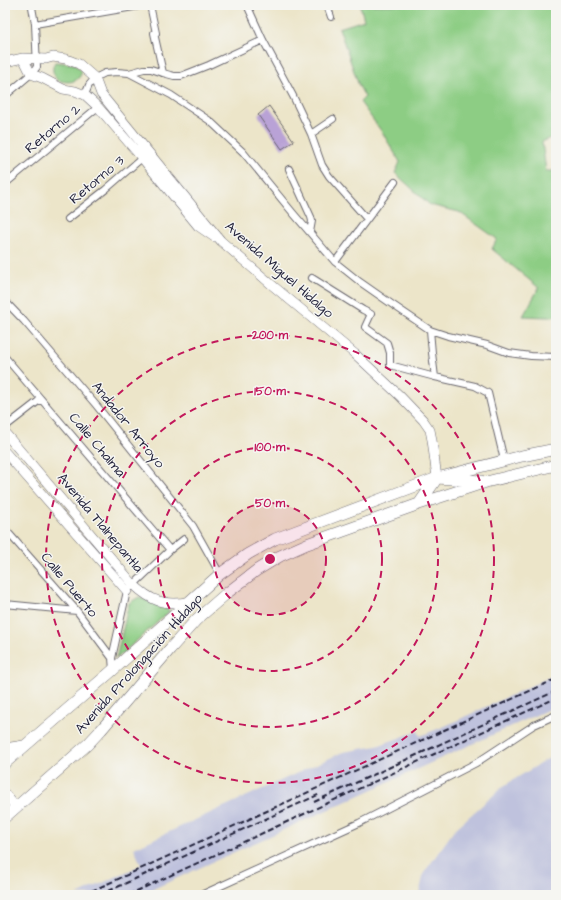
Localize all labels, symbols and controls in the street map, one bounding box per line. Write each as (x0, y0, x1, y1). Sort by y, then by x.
street label: Retorno 2 (21, 100, 85, 158)
street label: Retorno 3 (65, 151, 129, 209)
street label: Avenida Miguel Hidalgo (220, 217, 338, 323)
text: 200 m (251, 327, 289, 344)
street label: Andador Arroyo (87, 377, 169, 473)
text: 150 m (254, 383, 287, 400)
street label: Calle Chalma (64, 408, 130, 482)
text: 100 m (255, 439, 286, 456)
street label: Avenida Tlalnepantla (52, 469, 148, 577)
text: 50 m (255, 495, 286, 512)
street label: Calle Puerto (36, 548, 102, 622)
centre of rings (263, 552, 277, 566)
street label: Avenida Prolongación Hidalgo (71, 589, 208, 738)

